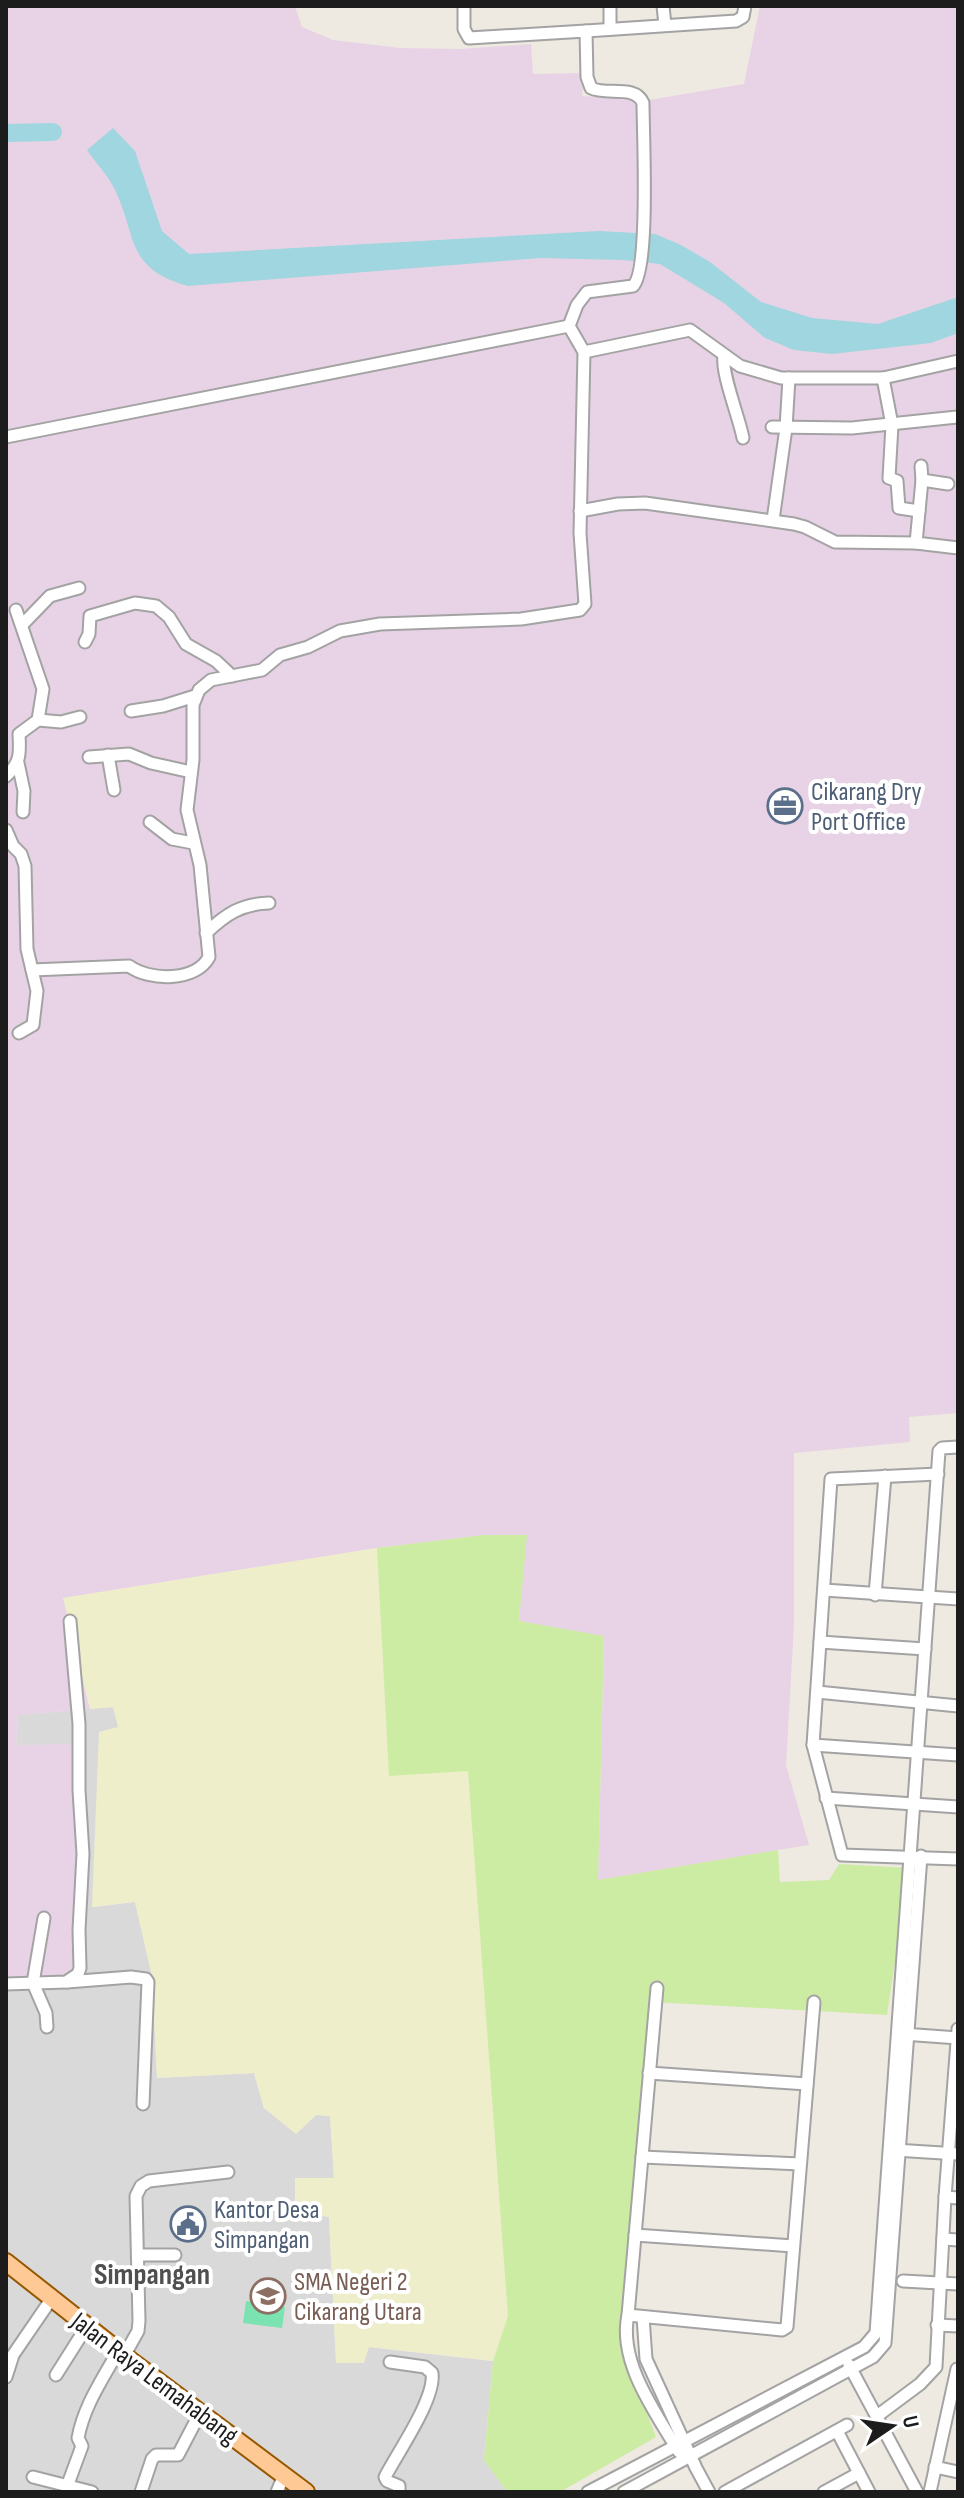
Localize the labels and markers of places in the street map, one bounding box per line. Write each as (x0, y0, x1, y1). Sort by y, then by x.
place label: Cikarang Dry Port Office (811, 777, 922, 838)
office icon: Cikarang Dry Port Office (766, 787, 804, 825)
place label: Kantor Desa Simpangan (214, 2195, 320, 2256)
public building icon: Kantor Desa Simpangan (169, 2205, 207, 2243)
place label: SMA Negeri 2 Cikarang Utara (294, 2267, 422, 2328)
school or university icon: SMA Negeri 2 Cikarang Utara (249, 2277, 287, 2315)

